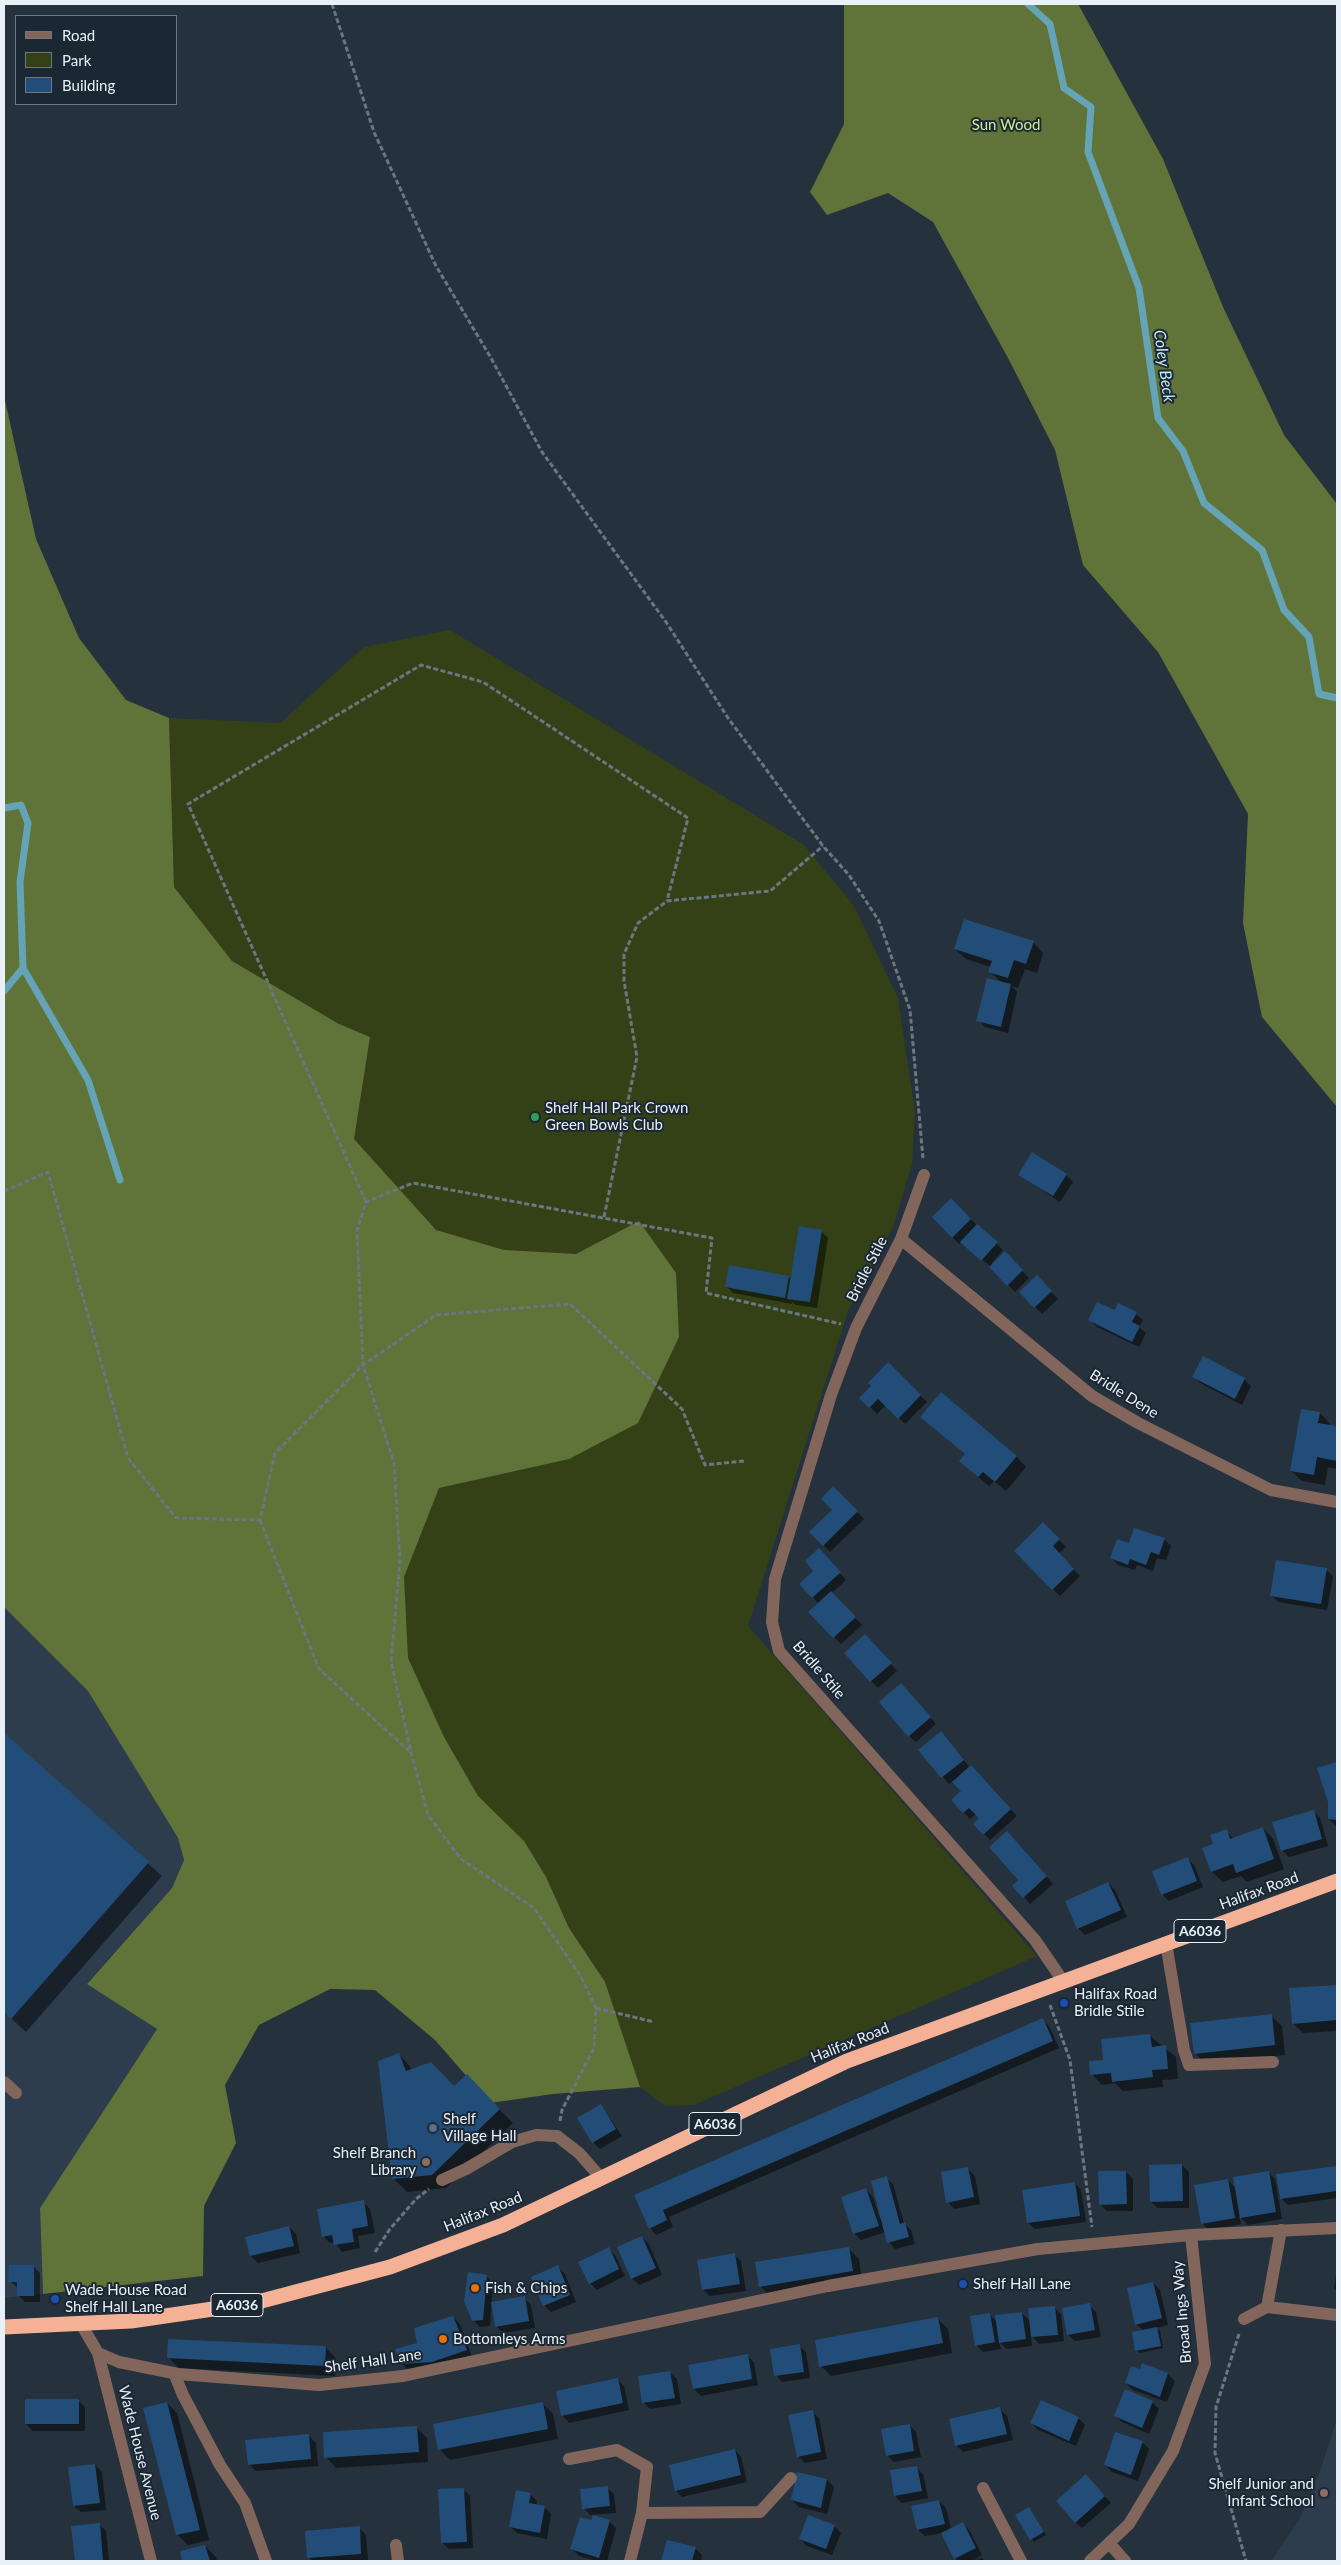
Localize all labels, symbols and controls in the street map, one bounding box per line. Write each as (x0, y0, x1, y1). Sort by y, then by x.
legend (15, 15, 178, 105)
text: Road (62, 26, 95, 44)
text: Park (62, 51, 91, 69)
text: Building (62, 76, 115, 94)
park label: Sun Wood (972, 116, 1040, 134)
water label: Coley Beck (1149, 329, 1179, 403)
place label: Shelf Hall Park Crown Green Bowls Club (545, 1099, 688, 1134)
marker: Shelf Hall Park Crown Green Bowls Club (529, 1111, 541, 1123)
street label: Bridle Stile (843, 1233, 891, 1305)
street label: Bridle Dene (1086, 1366, 1162, 1422)
street label: Bridle Stile (789, 1637, 849, 1703)
street label: Halifax Road (1217, 1868, 1301, 1914)
road number: A6036 (1174, 1920, 1226, 1942)
place label: Halifax Road Bridle Stile (1074, 1985, 1157, 2020)
marker: Halifax Road Bridle Stile (1058, 1997, 1070, 2009)
street label: Halifax Road (808, 2019, 892, 2067)
place label: Shelf Village Hall (443, 2110, 516, 2145)
road number: A6036 (689, 2112, 741, 2136)
marker: Shelf Village Hall (427, 2122, 439, 2134)
place label: Shelf Branch Library (333, 2144, 416, 2179)
marker: Shelf Branch Library (420, 2156, 432, 2168)
street label: Halifax Road (441, 2188, 525, 2236)
street label: Broad Ings Way (1169, 2260, 1195, 2364)
place label: Shelf Hall Lane (973, 2275, 1071, 2293)
marker: Shelf Hall Lane (957, 2278, 969, 2290)
place label: Fish & Chips (485, 2279, 567, 2297)
place label: Wade House Road Shelf Hall Lane (65, 2281, 187, 2316)
marker: Fish & Chips (469, 2282, 481, 2294)
marker: Wade House Road Shelf Hall Lane (49, 2293, 61, 2305)
road number: A6036 (211, 2294, 263, 2316)
place label: Bottomleys Arms (453, 2330, 566, 2348)
marker: Bottomleys Arms (437, 2333, 449, 2345)
street label: Shelf Hall Lane (323, 2345, 423, 2377)
street label: Wade House Avenue (115, 2384, 165, 2522)
place label: Shelf Junior and Infant School (1209, 2475, 1314, 2510)
marker: Shelf Junior and Infant School (1318, 2487, 1330, 2499)

